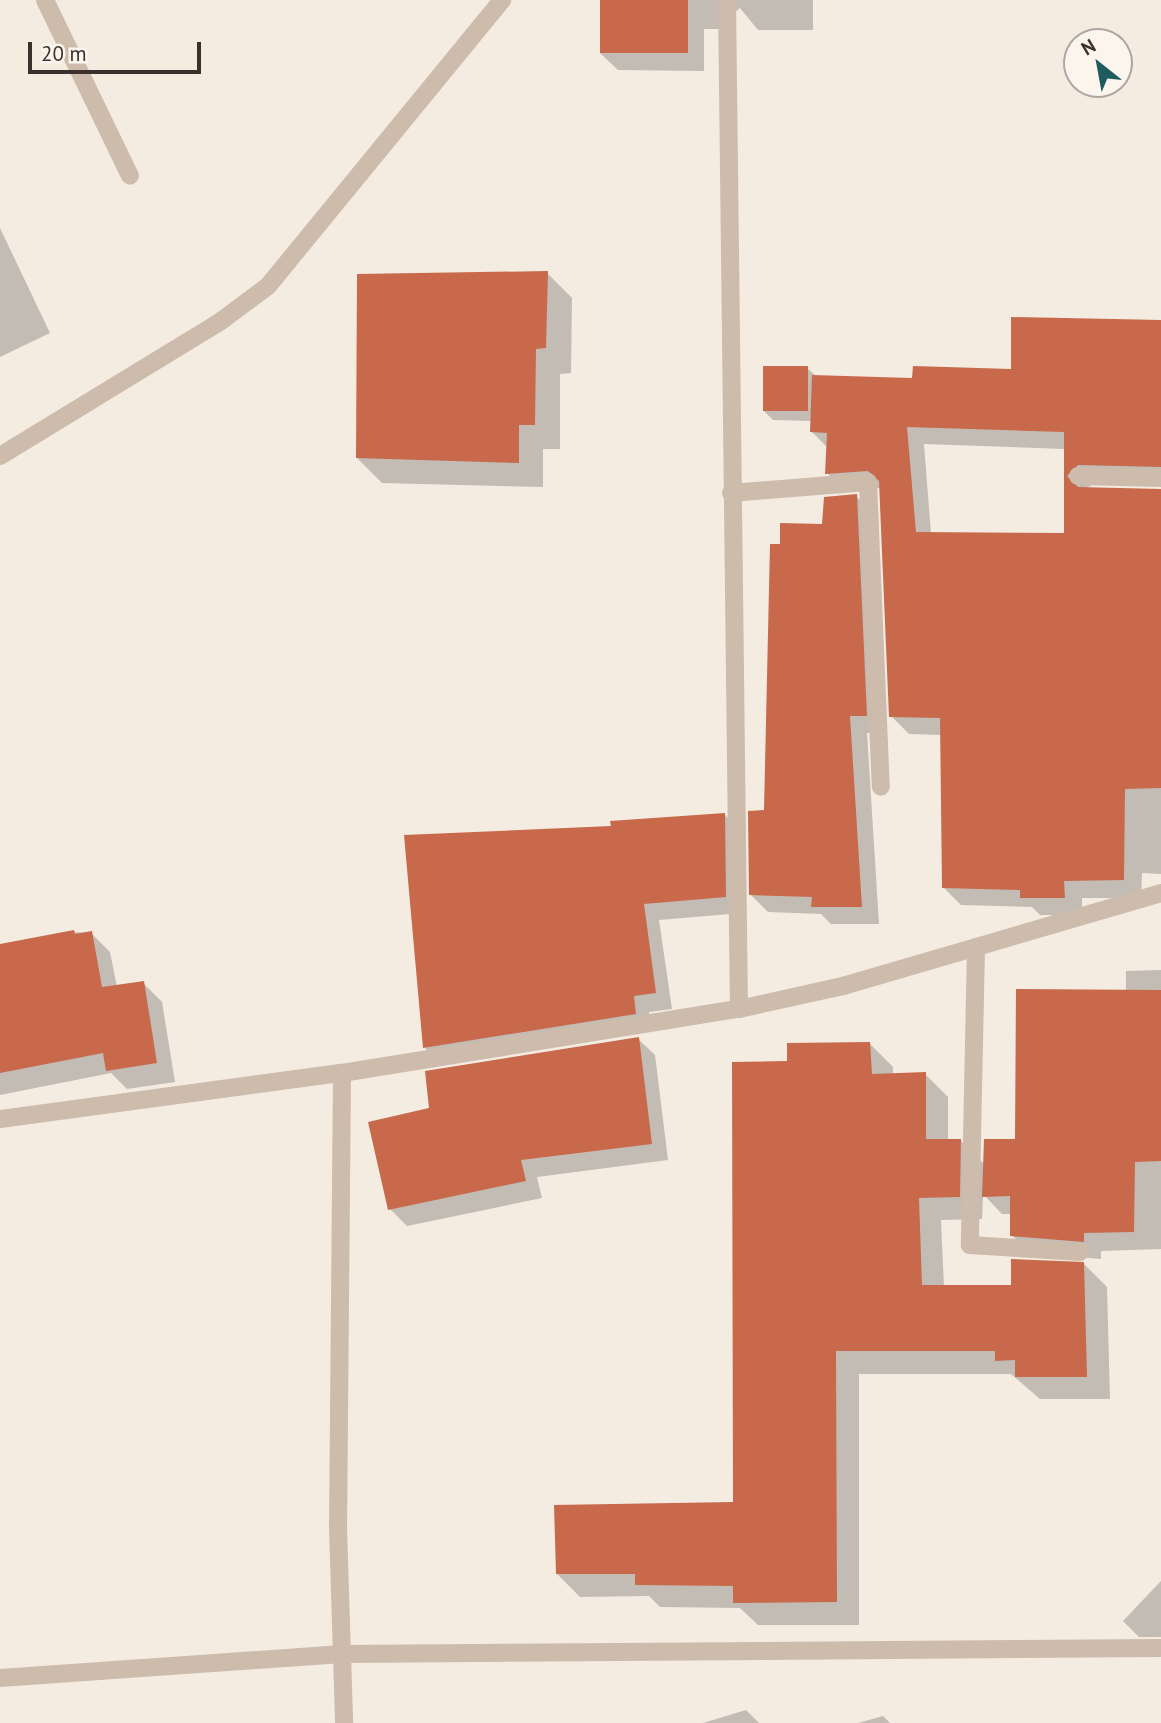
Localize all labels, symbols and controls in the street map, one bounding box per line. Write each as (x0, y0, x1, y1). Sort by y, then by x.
scale bar (32, 28, 205, 72)
north arrow (1063, 28, 1133, 98)
text: N (1077, 33, 1100, 60)
text: 20 m (41, 40, 87, 67)

